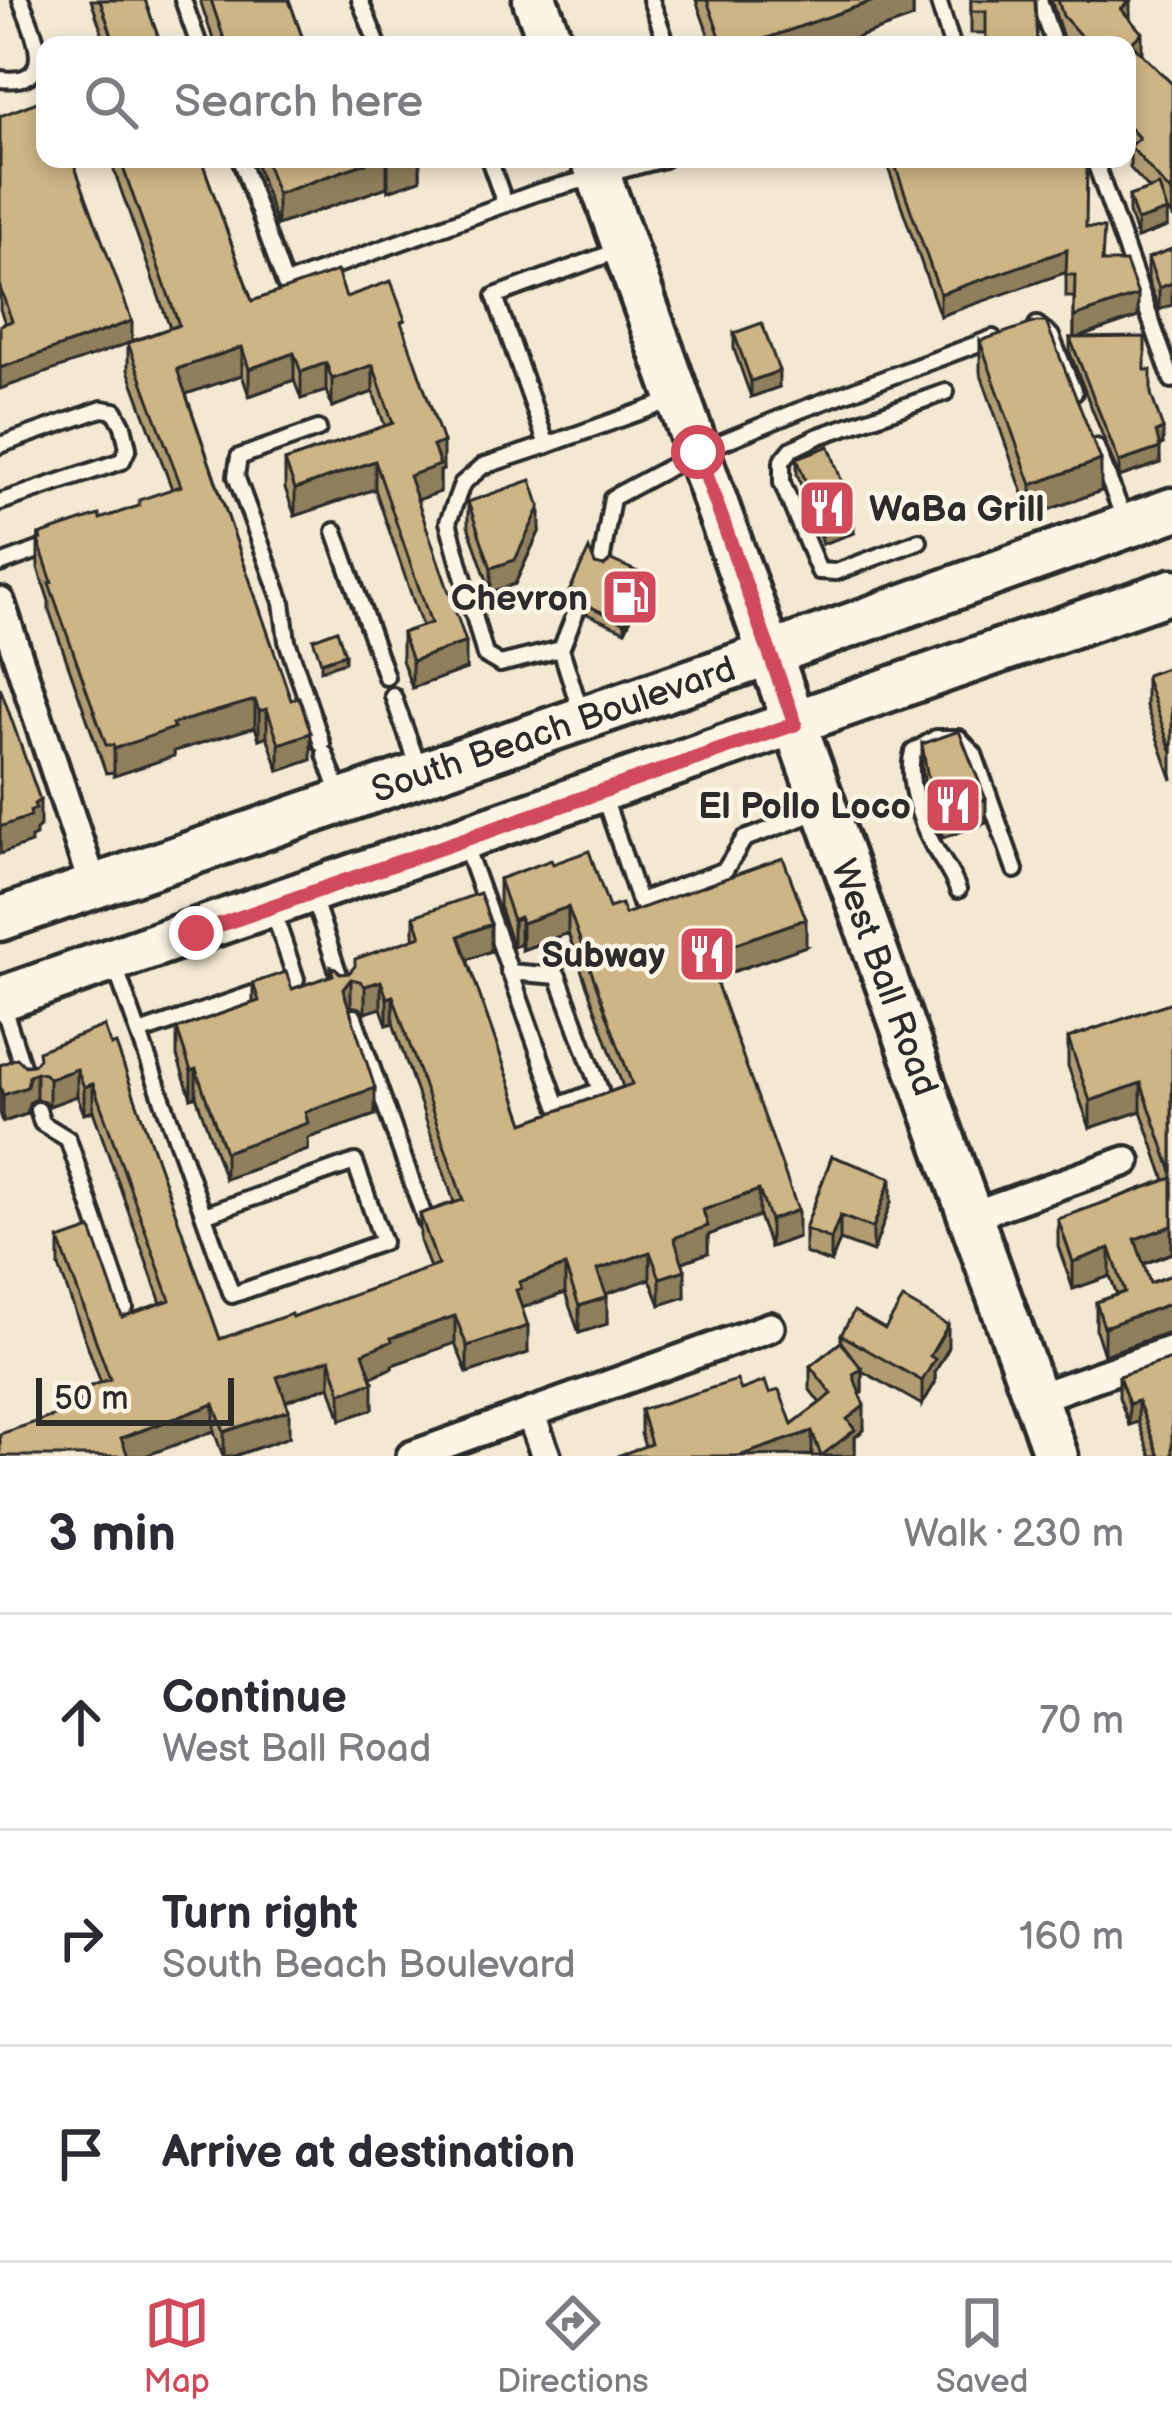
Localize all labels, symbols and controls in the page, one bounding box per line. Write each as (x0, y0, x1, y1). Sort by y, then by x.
search box (36, 36, 1136, 168)
icon: search (78, 69, 144, 135)
text: Search here (174, 75, 423, 130)
route start (671, 425, 725, 479)
restaurant icon: WaBa Grill (796, 477, 858, 539)
place label: WaBa Grill (869, 489, 1045, 532)
fuel station icon: Chevron (599, 566, 661, 628)
place label: Chevron (451, 578, 588, 621)
street label: South Beach Boulevard (366, 648, 741, 813)
restaurant icon: El Pollo Loco (922, 774, 984, 836)
place label: El Pollo Loco (698, 786, 911, 829)
street label: West Ball Road (821, 854, 946, 1102)
route end (169, 906, 223, 960)
restaurant icon: Subway (676, 923, 738, 985)
place label: Subway (541, 935, 666, 978)
scale bar (36, 1372, 234, 1425)
text: 50 m (54, 1379, 129, 1419)
text: 3 min (48, 1504, 176, 1565)
text: Walk · 230 m (903, 1511, 1124, 1558)
text: Continue (162, 1671, 347, 1726)
icon: ahead (48, 1689, 114, 1755)
text: 70 m (1039, 1698, 1124, 1745)
text: West Ball Road (162, 1726, 431, 1773)
text: Turn right (162, 1887, 358, 1942)
icon: right (48, 1905, 114, 1971)
text: 160 m (1019, 1914, 1124, 1961)
text: South Beach Boulevard (162, 1942, 575, 1989)
icon: arrive (48, 2121, 114, 2187)
text: Arrive at destination (162, 2126, 575, 2181)
tab: Map (144, 2290, 210, 2402)
tab: Directions (497, 2290, 649, 2402)
tab: Saved (936, 2290, 1028, 2402)

